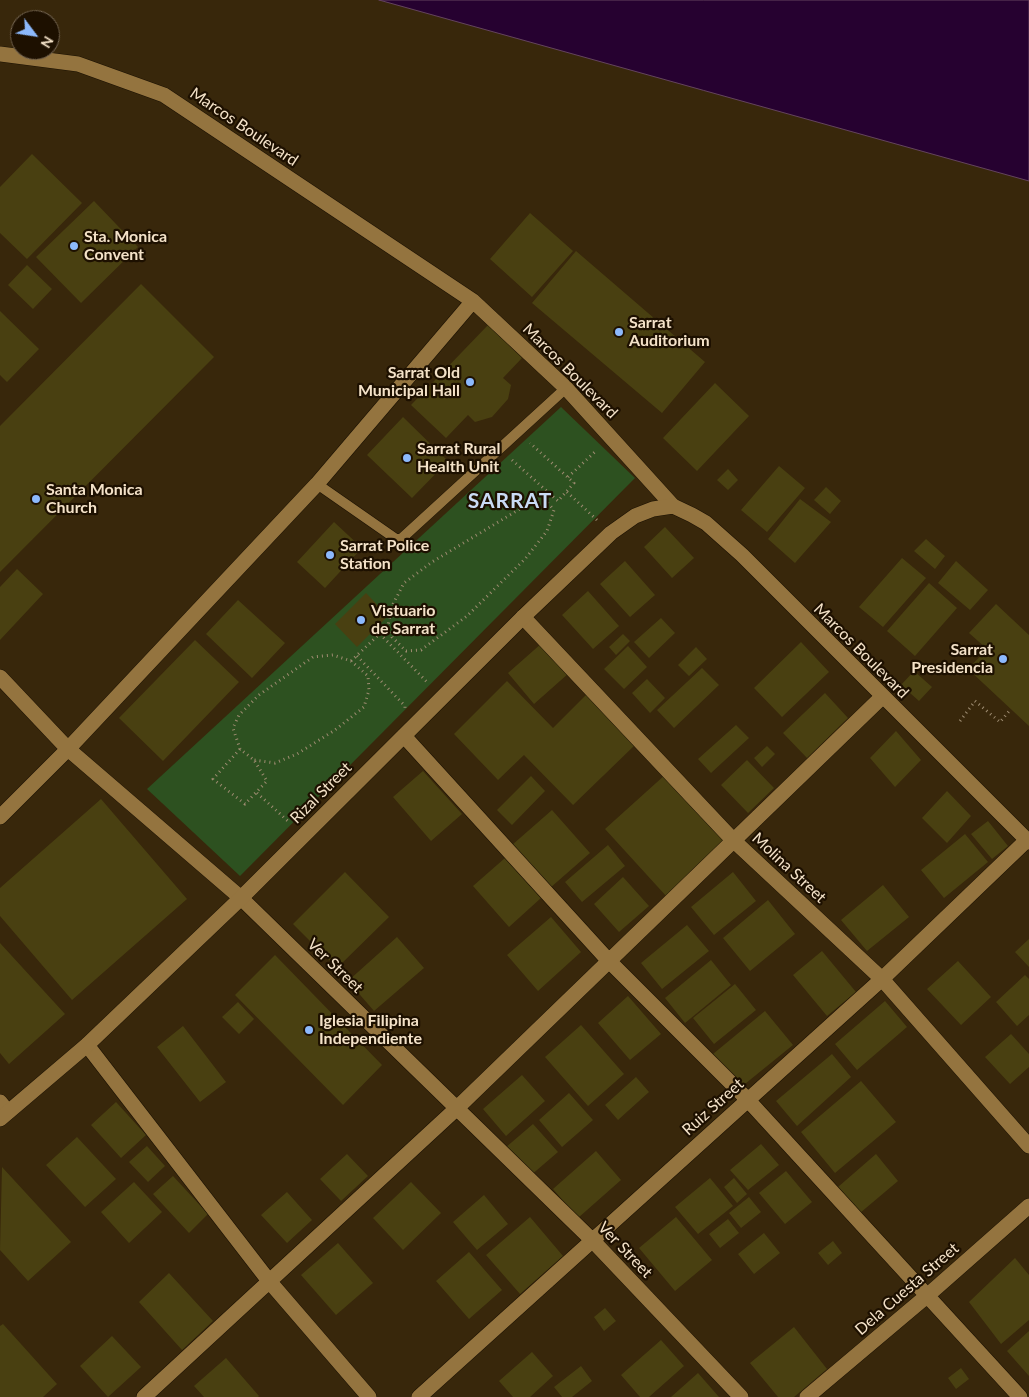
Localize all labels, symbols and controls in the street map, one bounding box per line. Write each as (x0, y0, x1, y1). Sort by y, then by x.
north arrow (10, 10, 60, 60)
text: N (37, 33, 57, 51)
street label: Marcos Boulevard (186, 84, 302, 170)
place label: Sta. Monica Convent (84, 227, 167, 265)
marker: Sta. Monica Convent (68, 240, 80, 252)
place label: Sarrat Auditorium (629, 313, 710, 351)
street label: Marcos Boulevard (519, 320, 621, 422)
marker: Sarrat Auditorium (613, 326, 625, 338)
place label: Sarrat Old Municipal Hall (358, 363, 460, 401)
marker: Sarrat Old Municipal Hall (464, 376, 476, 388)
place label: Sarrat Rural Health Unit (417, 439, 500, 477)
marker: Sarrat Rural Health Unit (401, 452, 413, 464)
place label: Santa Monica Church (46, 480, 143, 518)
district label: SARRAT (467, 488, 553, 514)
marker: Santa Monica Church (30, 493, 42, 505)
place label: Sarrat Police Station (340, 536, 429, 574)
marker: Sarrat Police Station (324, 549, 336, 561)
street label: Marcos Boulevard (810, 600, 912, 702)
place label: Vistuario de Sarrat (371, 601, 436, 639)
marker: Vistuario de Sarrat (355, 614, 367, 626)
place label: Sarrat Presidencia (911, 640, 993, 678)
marker: Sarrat Presidencia (997, 653, 1009, 665)
street label: Rizal Street (286, 758, 356, 828)
street label: Molina Street (748, 829, 830, 907)
street label: Ver Street (303, 935, 367, 997)
place label: Iglesia Filipina Independiente (319, 1011, 422, 1049)
marker: Iglesia Filipina Independiente (303, 1024, 315, 1036)
street label: Ruiz Street (678, 1074, 748, 1140)
street label: Ver Street (594, 1218, 656, 1282)
street label: Dela Cuesta Street (851, 1239, 963, 1339)

